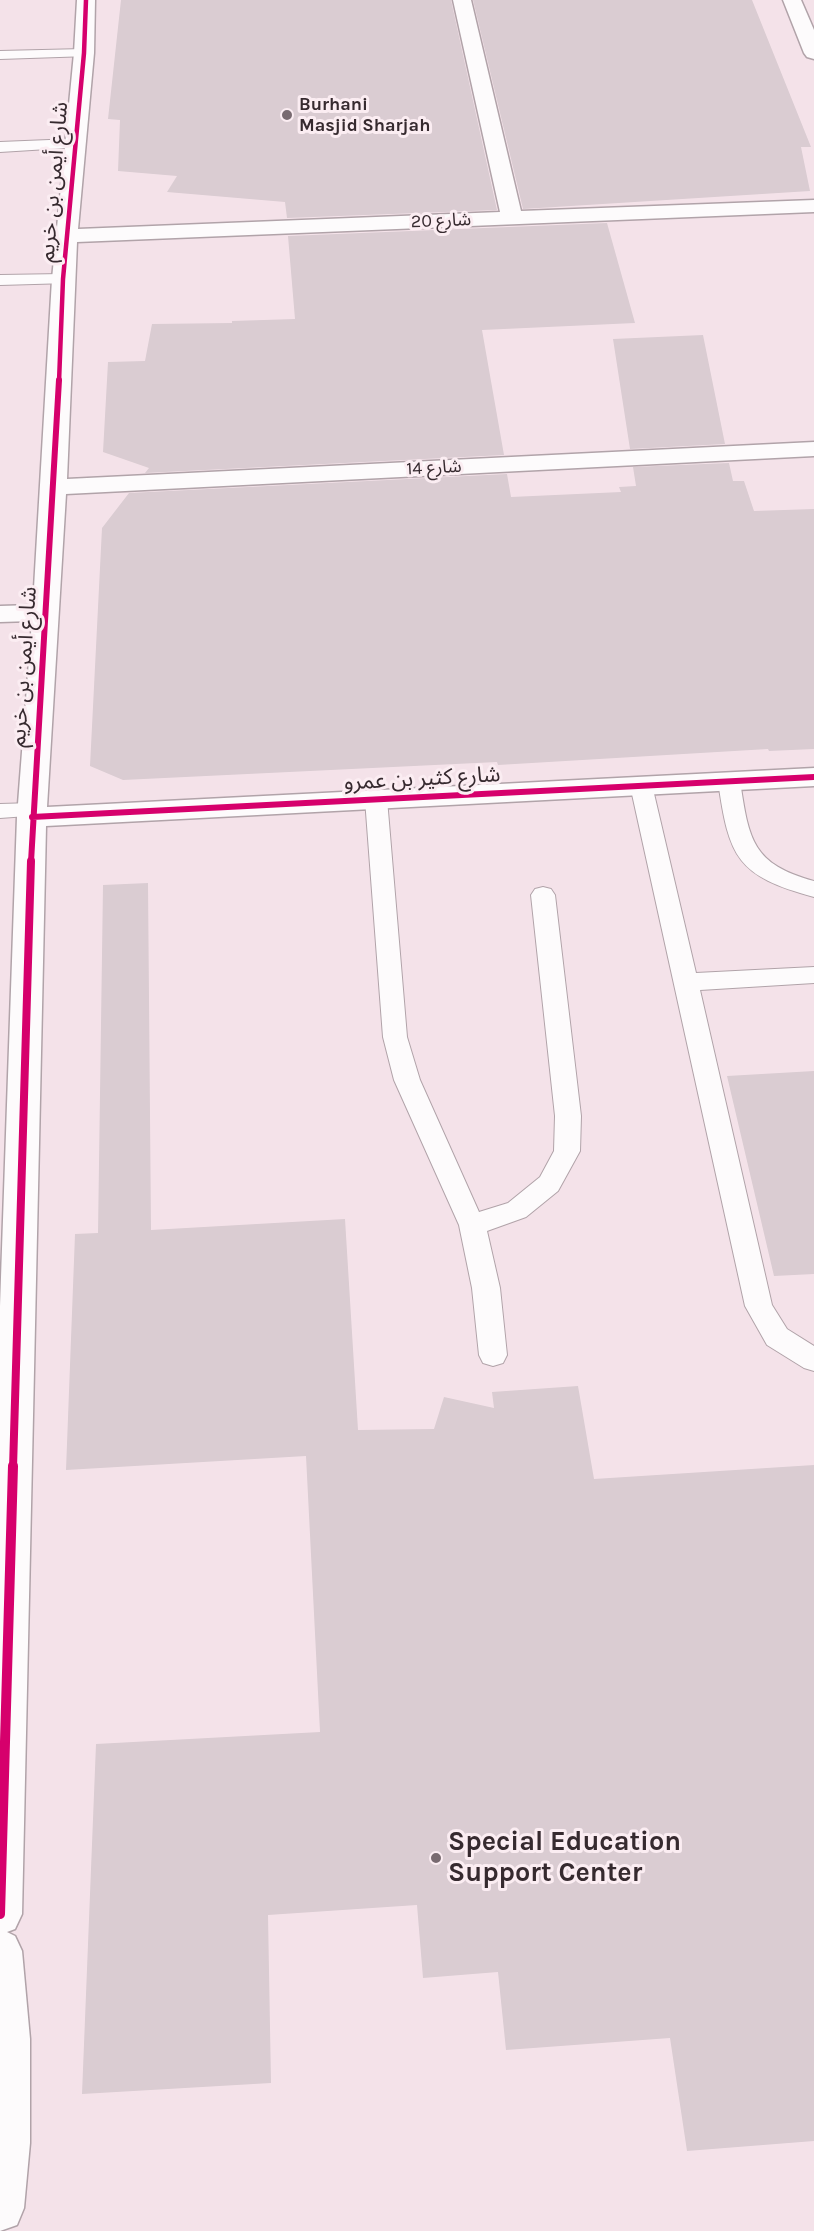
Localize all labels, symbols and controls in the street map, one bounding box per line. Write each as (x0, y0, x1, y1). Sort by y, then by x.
place label: Burhani Masjid Sharjah (299, 94, 430, 136)
street label: شارع أيمن بن خريم (34, 101, 74, 263)
marker: Burhani Masjid Sharjah (280, 108, 294, 122)
street label: شارع 20 (410, 209, 472, 233)
street label: شارع 14 (406, 456, 462, 480)
street label: شارع أيمن بن خريم (5, 586, 43, 748)
street label: شارع كثير بن عمرو (343, 762, 501, 796)
place label: Special Education Support Center (448, 1826, 681, 1889)
marker: Special Education Support Center (429, 1851, 443, 1865)

